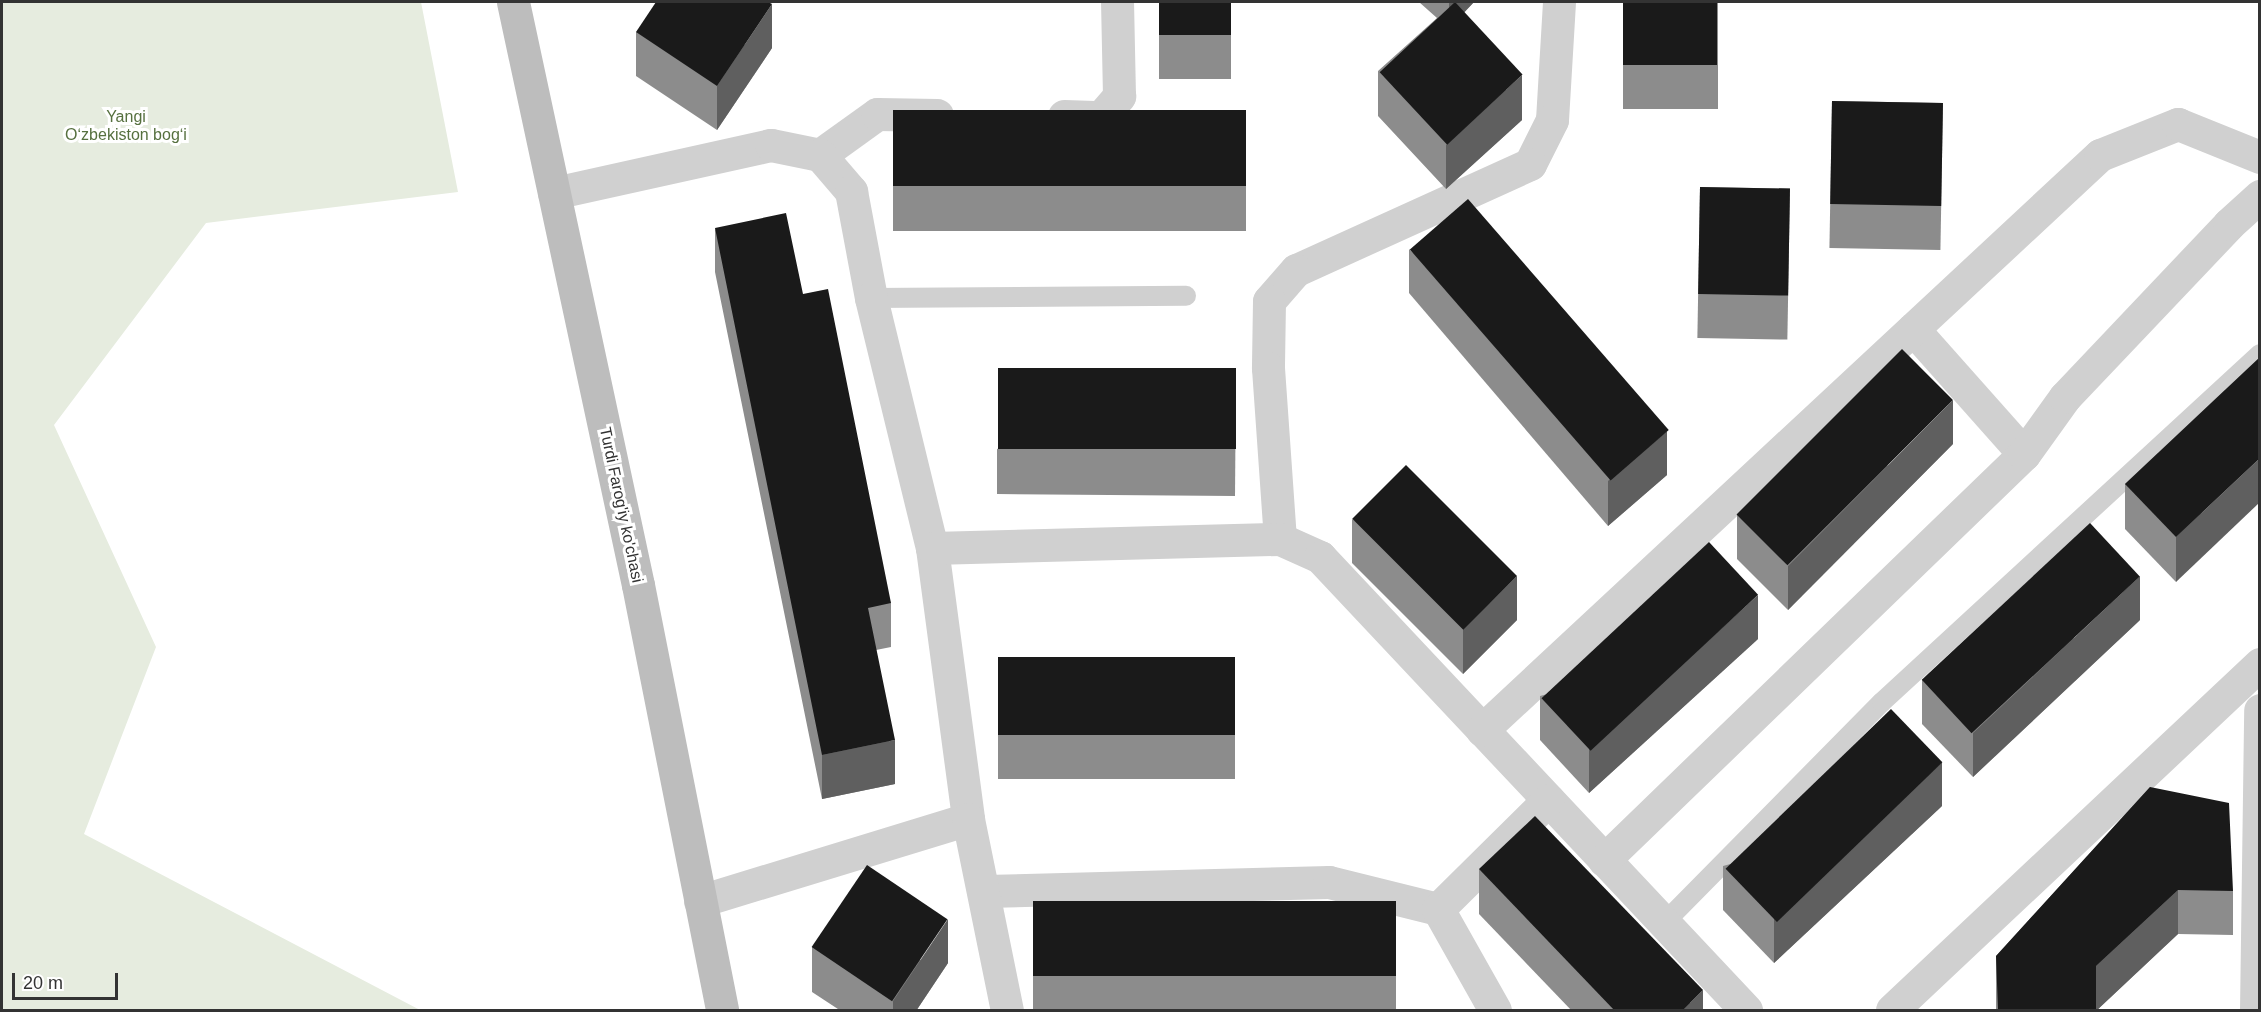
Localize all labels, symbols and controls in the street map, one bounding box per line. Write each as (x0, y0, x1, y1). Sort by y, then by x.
park label: Yangi Oʻzbekiston bogʻi (65, 107, 187, 145)
street label: Turdi Farog'iy ko'chasi (595, 426, 647, 584)
scale bar (15, 961, 122, 999)
text: 20 m (23, 973, 63, 993)

